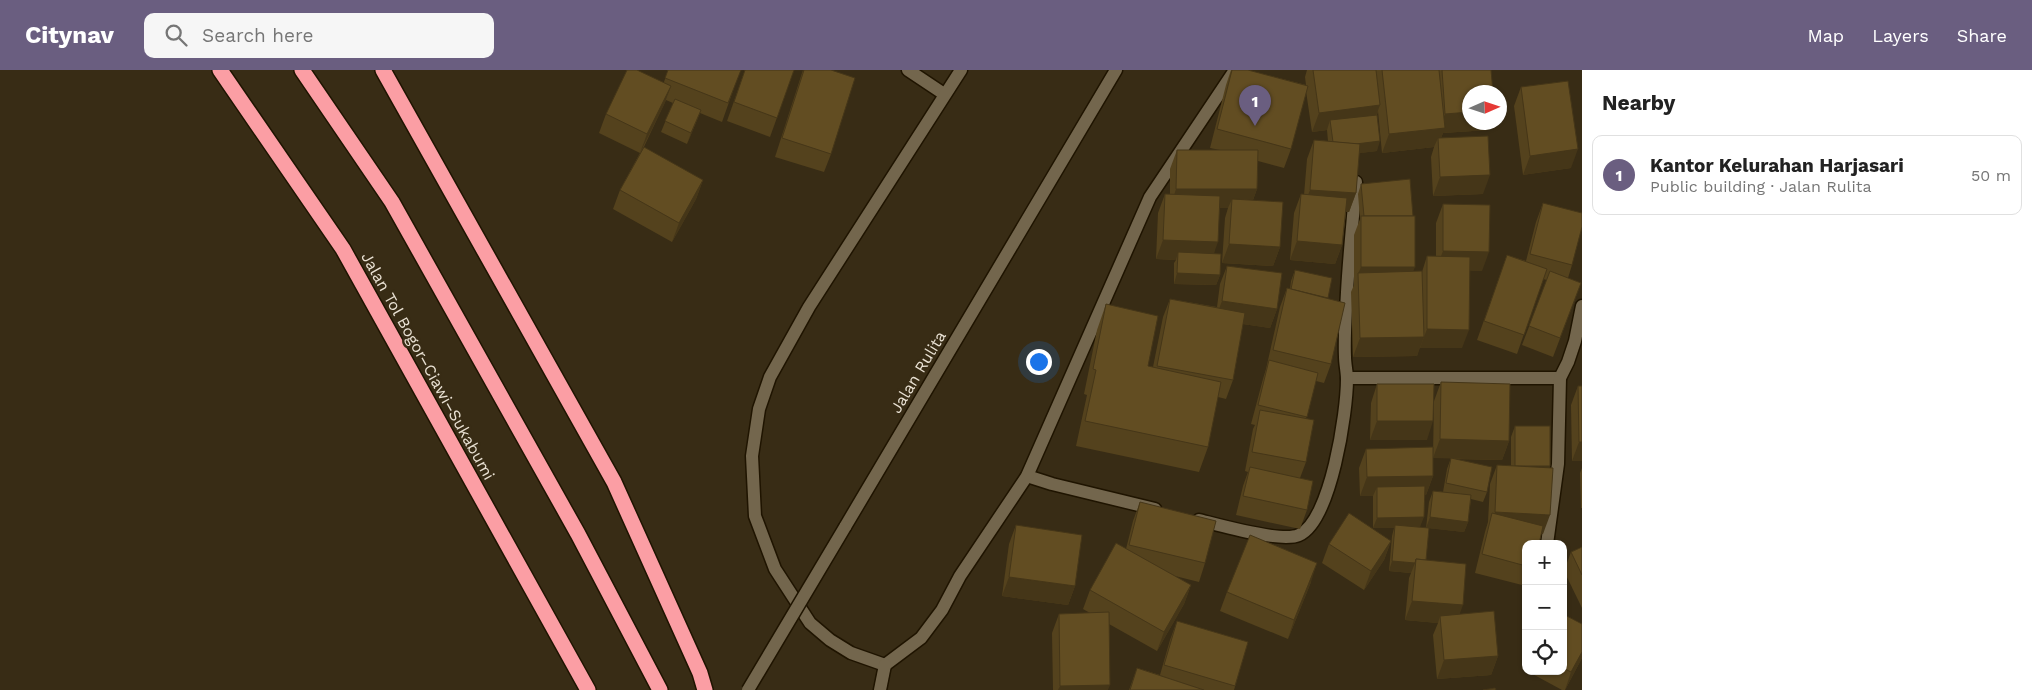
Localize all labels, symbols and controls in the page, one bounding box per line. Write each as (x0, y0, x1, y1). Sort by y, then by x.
search box (144, 13, 494, 58)
text: Citynav (25, 21, 114, 49)
icon: search (162, 21, 190, 49)
text: Search here (202, 24, 313, 47)
text: Map (1807, 25, 1844, 46)
text: Layers (1872, 25, 1929, 46)
text: Share (1957, 25, 2007, 46)
pin: 1 (1239, 85, 1271, 126)
north arrow (1462, 85, 1507, 130)
text: Nearby (1602, 90, 1675, 115)
text: Kantor Kelurahan Harjasari (1650, 154, 1904, 177)
text: 1 (1616, 166, 1622, 185)
text: 50 m (1971, 166, 2011, 185)
text: Public building · Jalan Rulita (1650, 177, 1872, 196)
street label: Jalan Tol Bogor–Ciawi–Sukabumi (357, 249, 499, 483)
street label: Jalan Rulita (886, 328, 950, 416)
your location (1026, 349, 1052, 375)
map controls (1522, 540, 1567, 675)
button: + (1522, 540, 1567, 585)
button: − (1522, 585, 1567, 630)
button: locate (1522, 630, 1567, 675)

